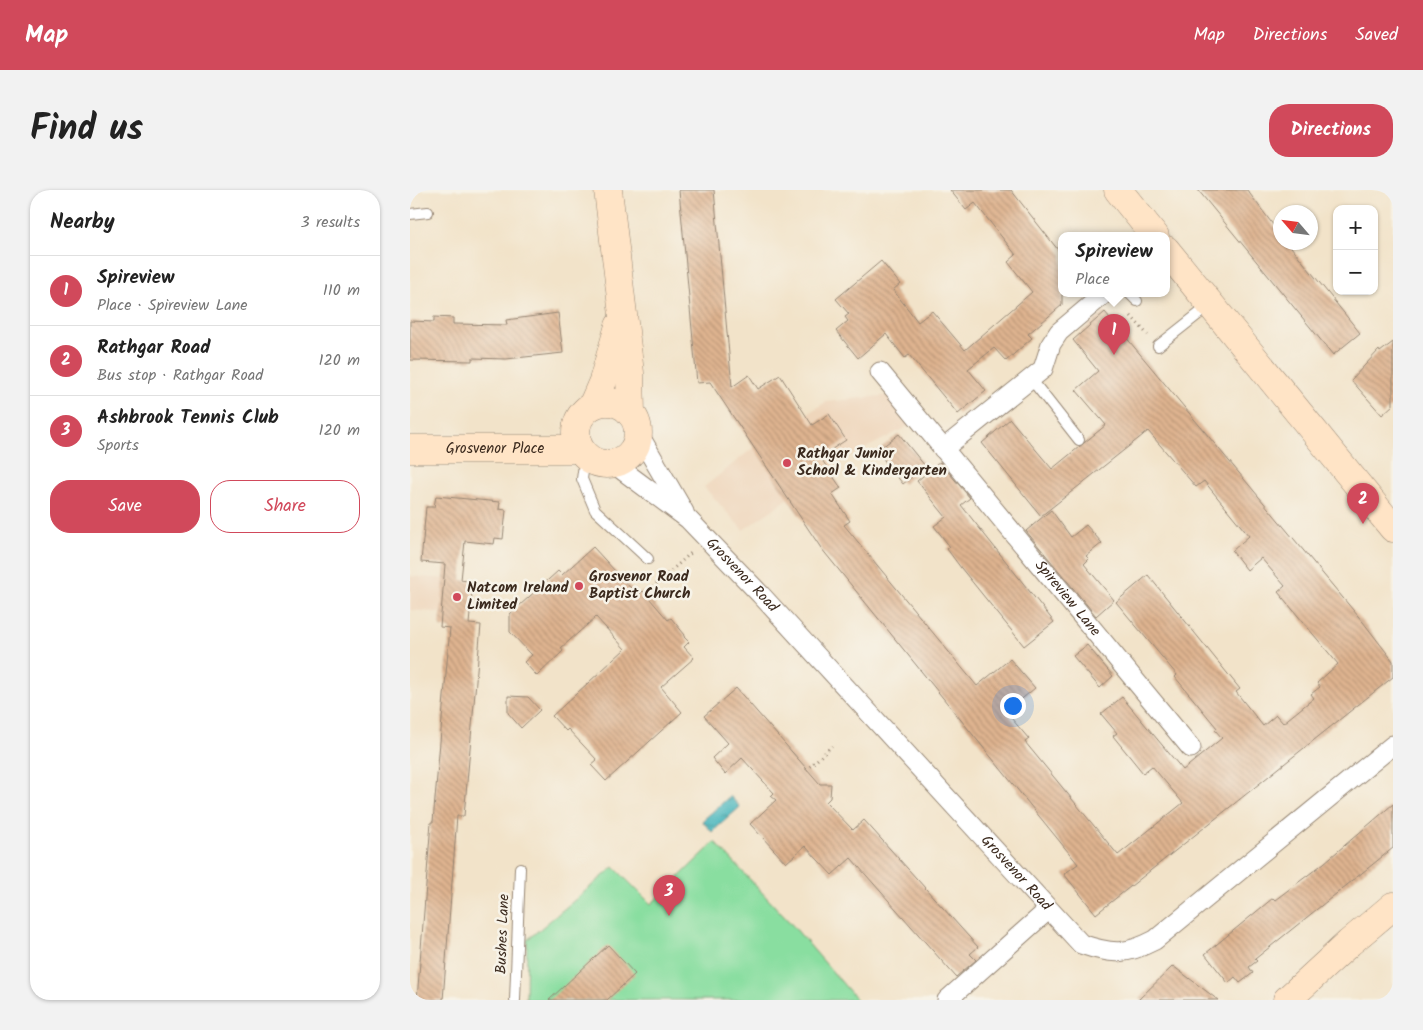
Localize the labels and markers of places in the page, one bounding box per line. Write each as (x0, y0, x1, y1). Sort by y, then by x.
pin: 1 (1098, 314, 1130, 355)
place label: Rathgar Junior School & Kindergarten (797, 442, 947, 483)
marker: Rathgar Junior School & Kindergarten (781, 457, 793, 469)
pin: 2 (1347, 483, 1379, 524)
place label: Grosvenor Road Baptist Church (589, 565, 691, 606)
place label: Natcom Ireland Limited (467, 576, 569, 617)
marker: Grosvenor Road Baptist Church (573, 580, 585, 592)
marker: Natcom Ireland Limited (451, 591, 463, 603)
pin: 3 (653, 875, 685, 916)

